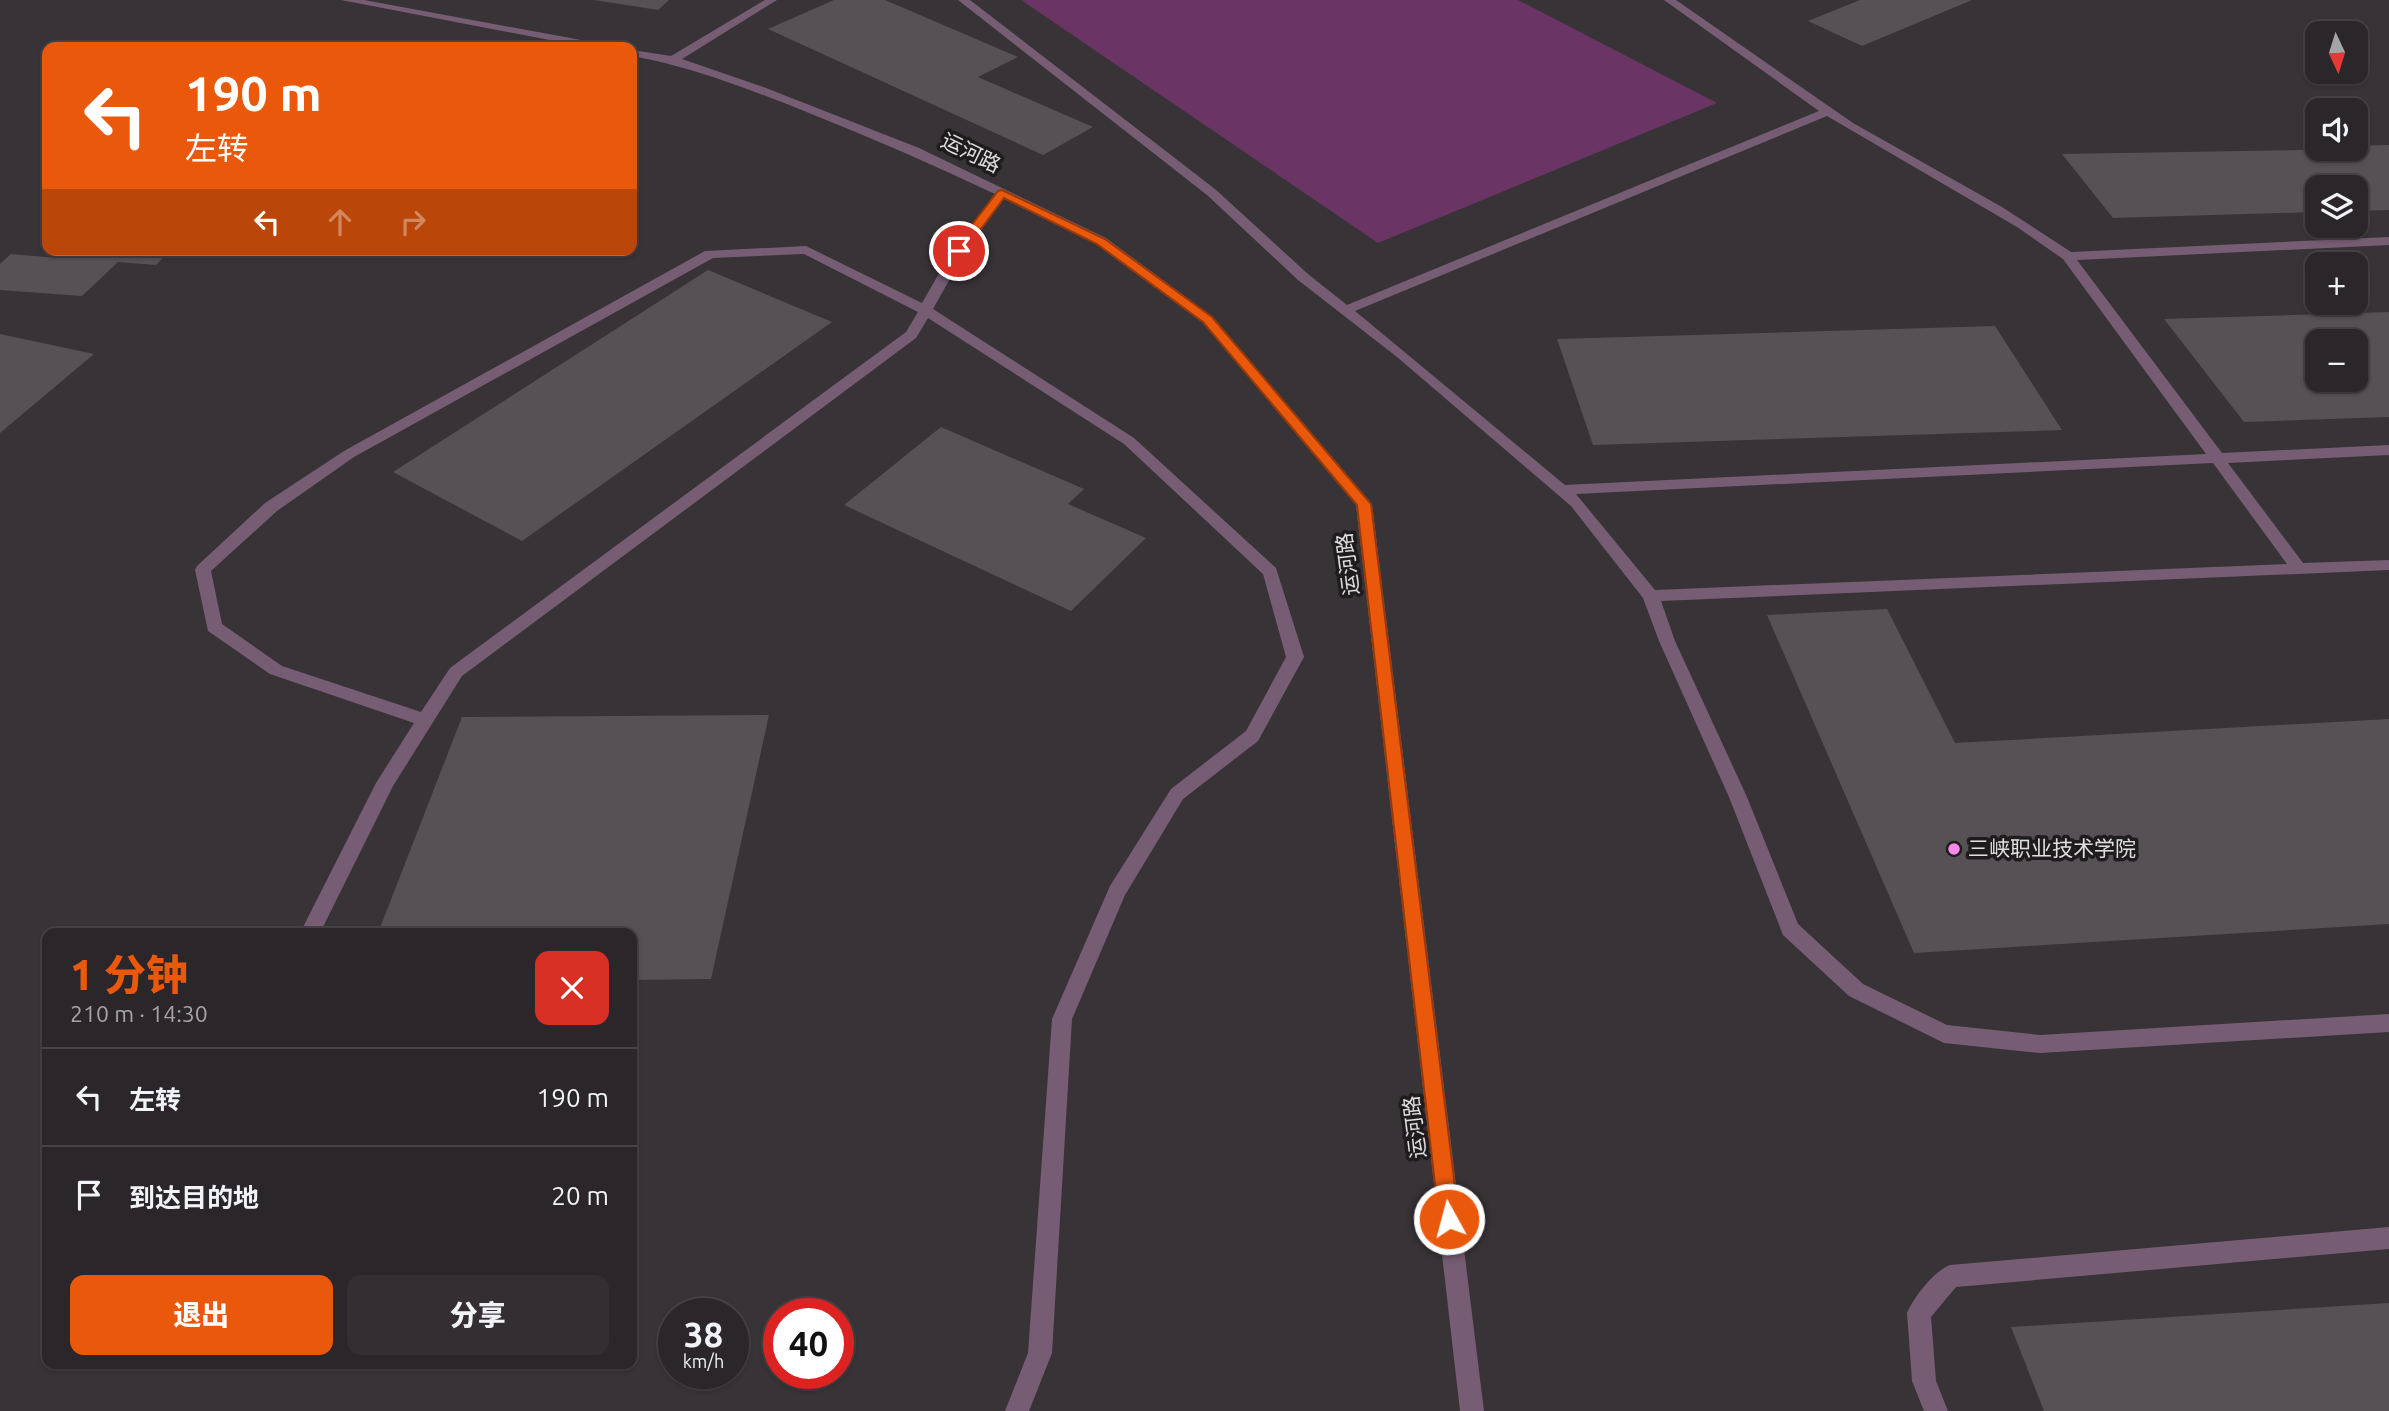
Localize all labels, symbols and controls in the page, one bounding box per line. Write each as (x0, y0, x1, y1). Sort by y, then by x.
north arrow (2305, 21, 2368, 84)
map controls (2305, 21, 2368, 392)
text: 190 m (185, 65, 322, 120)
icon: left (70, 70, 161, 161)
button: sound (2305, 98, 2368, 161)
street label: 运河路 (938, 128, 1005, 177)
text: 左转 (185, 130, 249, 166)
button: layers (2305, 175, 2368, 238)
icon: left (248, 203, 286, 241)
icon: ahead (321, 203, 359, 241)
icon: right (394, 203, 432, 241)
pin (929, 221, 989, 281)
icon: arrive (940, 232, 978, 270)
button: + (2305, 252, 2368, 315)
button: − (2305, 329, 2368, 392)
street label: 运河路 (1331, 531, 1363, 597)
place label: 三峡职业技术学院 (1968, 836, 2136, 860)
marker: 三峡职业技术学院 (1946, 841, 1962, 857)
text: 1 分钟 (70, 951, 188, 998)
button: close (535, 951, 609, 1025)
text: 210 m · 14:30 (70, 1001, 208, 1026)
icon: left (70, 1078, 108, 1116)
text: 190 m (537, 1083, 609, 1112)
text: 左转 (129, 1085, 181, 1114)
street label: 运河路 (1398, 1094, 1430, 1160)
icon: arrive (70, 1176, 108, 1214)
text: 20 m (551, 1181, 609, 1210)
position arrow (1412, 1182, 1486, 1256)
text: 到达目的地 (129, 1183, 259, 1212)
button: 退出 (70, 1275, 333, 1355)
button: 分享 (347, 1275, 609, 1355)
speed limit sign: 40 (763, 1298, 854, 1389)
text: 38 (684, 1314, 723, 1354)
text: km/h (683, 1351, 724, 1371)

